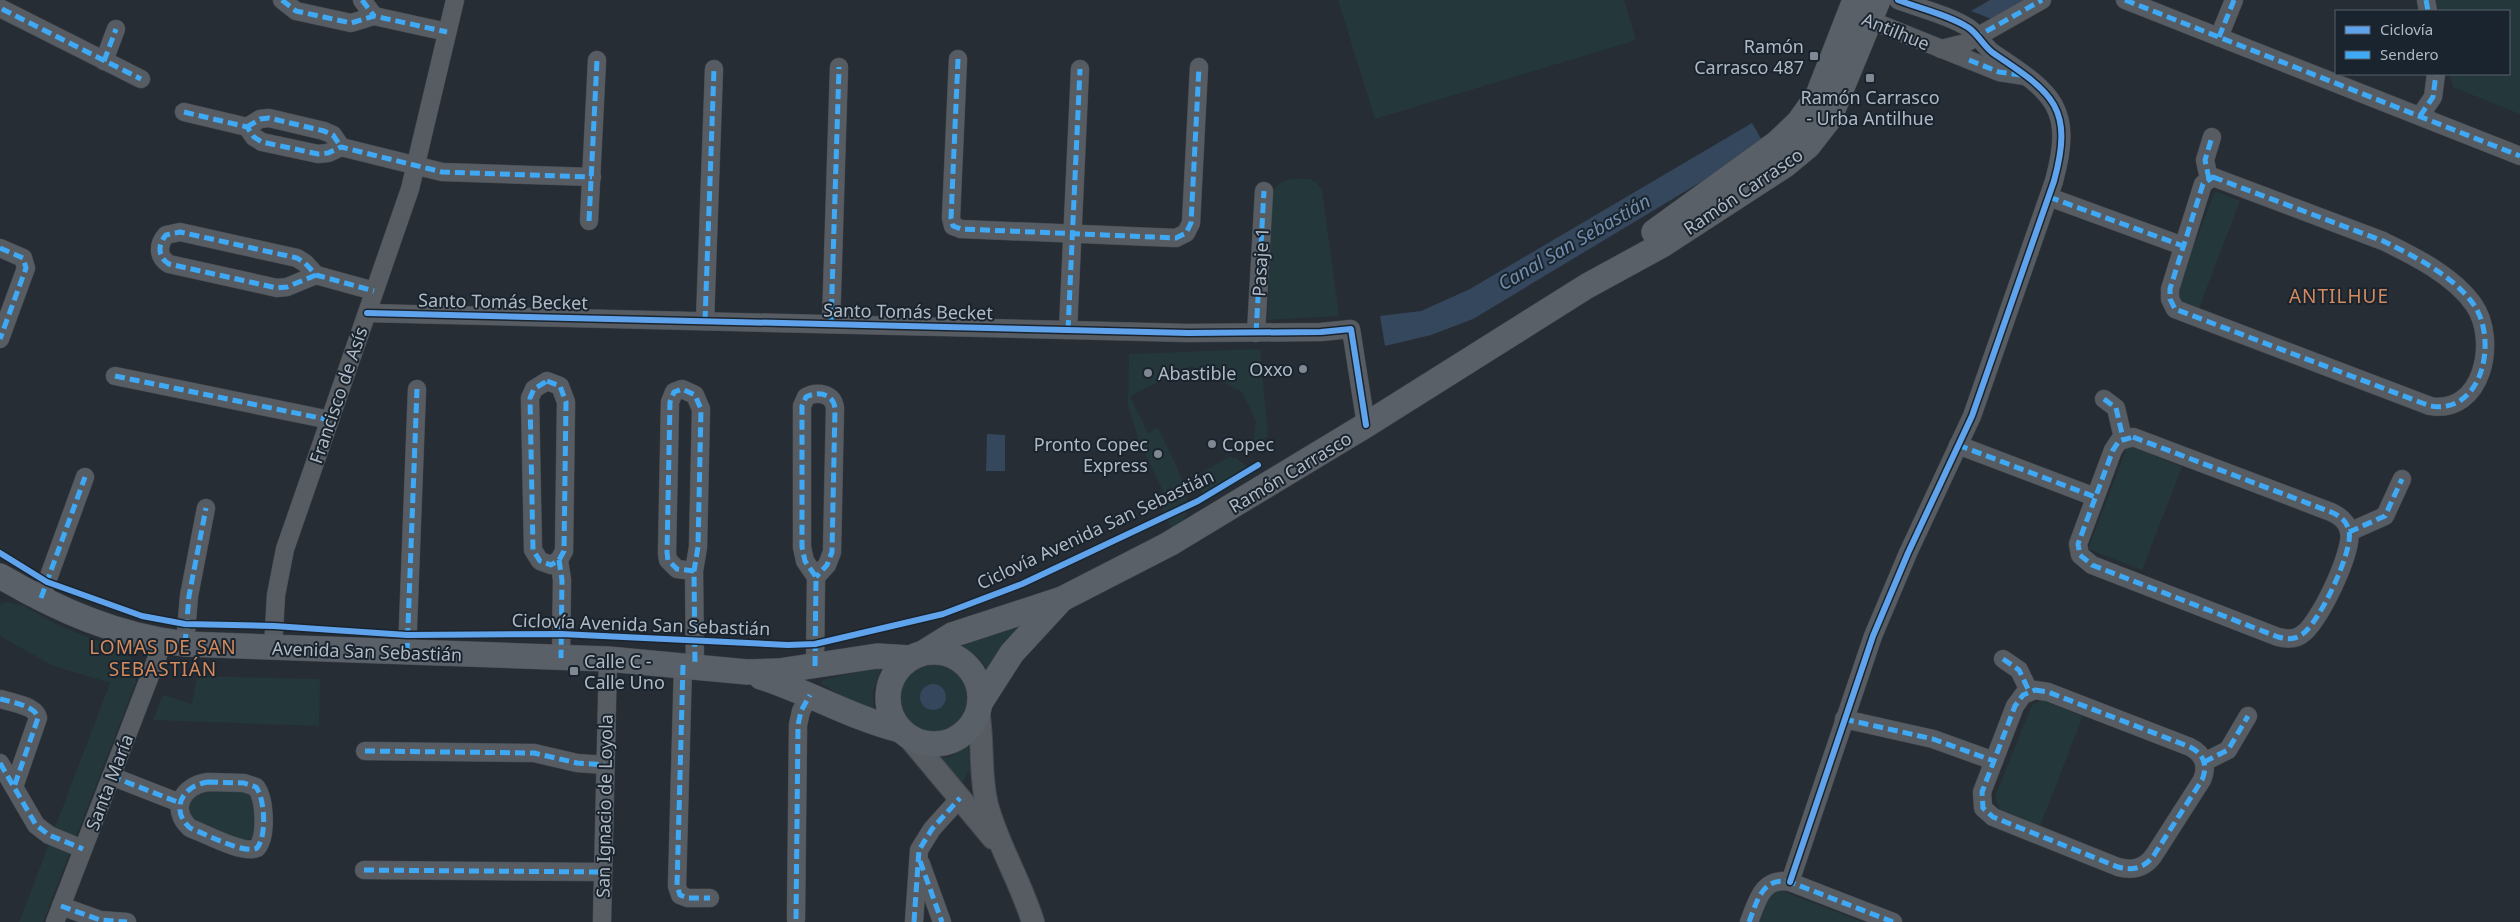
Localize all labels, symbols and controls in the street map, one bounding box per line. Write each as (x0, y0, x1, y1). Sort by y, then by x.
street label: Antilhue (1859, 7, 1933, 55)
legend (2335, 10, 2510, 75)
text: Ciclovía (2380, 19, 2433, 39)
place label: Ramón Carrasco 487 (1694, 34, 1804, 79)
text: Sendero (2380, 44, 2439, 64)
marker: Ramón Carrasco 487 (1808, 50, 1820, 62)
marker: Ramón Carrasco - Urba Antilhue (1864, 72, 1876, 84)
place label: Ramón Carrasco - Urba Antilhue (1800, 85, 1940, 130)
street label: Ramón Carrasco (1679, 142, 1807, 240)
water label: Canal San Sebastián (1493, 188, 1655, 296)
street label: Pasaje 1 (1246, 227, 1274, 297)
district label: ANTILHUE (2289, 283, 2389, 309)
street label: Santo Tomás Becket (418, 288, 589, 314)
street label: Santo Tomás Becket (823, 298, 994, 324)
street label: Francisco de Asís (303, 323, 373, 467)
place label: Oxxo (1249, 357, 1293, 381)
place label: Abastible (1158, 361, 1236, 385)
marker: Oxxo (1297, 363, 1309, 375)
marker: Abastible (1142, 367, 1154, 379)
street label: Ramón Carrasco (1224, 426, 1356, 518)
place label: Pronto Copec Express (1034, 432, 1148, 477)
place label: Copec (1222, 432, 1274, 456)
marker: Copec (1206, 438, 1218, 450)
marker: Pronto Copec Express (1152, 448, 1164, 460)
street label: Ciclovía Avenida San Sebastián (973, 463, 1217, 595)
street label: Ciclovía Avenida San Sebastián (511, 607, 771, 641)
district label: LOMAS DE SAN SEBASTIÁN (89, 634, 237, 682)
street label: Avenida San Sebastián (271, 636, 463, 666)
place label: Calle C - Calle Uno (584, 649, 665, 694)
marker: Calle C - Calle Uno (568, 665, 580, 677)
street label: San Ignacio de Loyola (590, 714, 618, 898)
street label: Santa María (80, 731, 138, 833)

